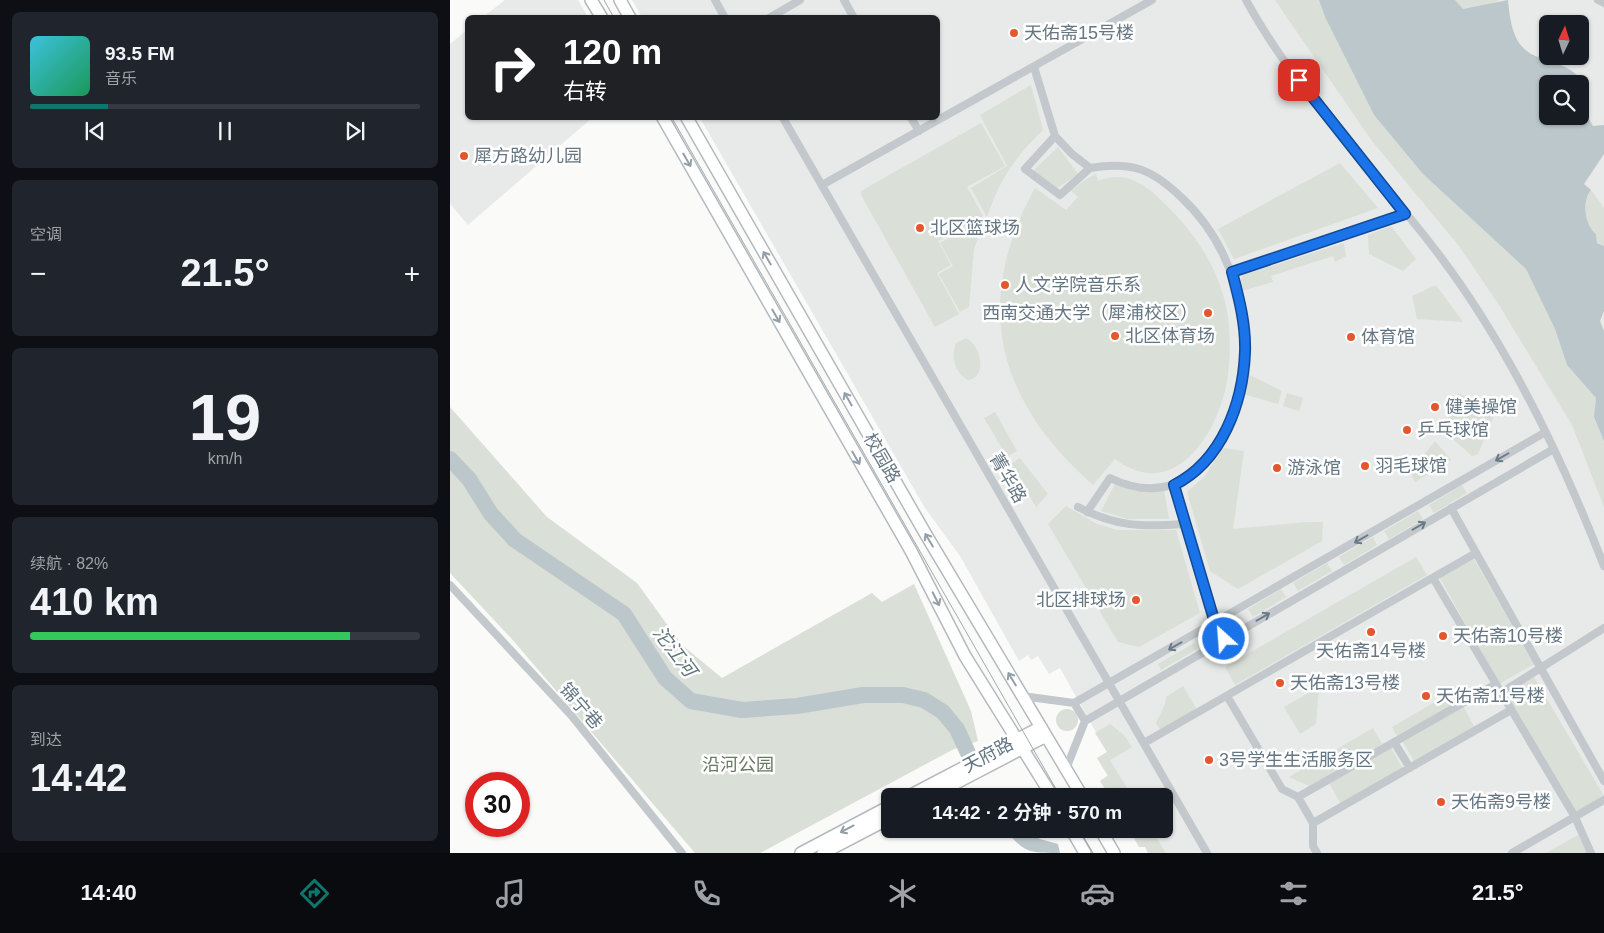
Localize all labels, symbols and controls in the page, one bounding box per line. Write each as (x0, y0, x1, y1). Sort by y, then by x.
north arrow (1539, 15, 1589, 65)
map controls (1539, 15, 1589, 125)
place label: 天佑斋15号楼 (1024, 23, 1134, 43)
marker: 天佑斋15号楼 (1008, 27, 1020, 39)
text: 120 m (563, 32, 662, 71)
icon: right (480, 35, 545, 100)
text: 93.5 FM (105, 43, 175, 64)
pin (1278, 59, 1320, 101)
icon: arrive (1285, 66, 1313, 94)
text: 音乐 (105, 70, 137, 87)
button: search (1539, 75, 1589, 125)
text: 右转 (563, 79, 607, 104)
icon: previous (81, 117, 109, 145)
icon: pause (211, 117, 239, 145)
icon: next (341, 117, 369, 145)
place label: 犀方路幼儿园 (474, 146, 582, 166)
marker: 犀方路幼儿园 (458, 150, 470, 162)
one-way arrow (683, 152, 692, 167)
place label: 北区篮球场 (930, 218, 1020, 238)
marker: 北区篮球场 (914, 222, 926, 234)
text: 空调 (30, 226, 62, 243)
one-way arrow (762, 251, 772, 265)
text: 21.5° (180, 252, 270, 294)
text: − (30, 258, 46, 289)
text: + (404, 258, 420, 289)
place label: 人文学院音乐系 (1015, 275, 1141, 295)
marker: 人文学院音乐系 (999, 279, 1011, 291)
place label: 西南交通大学（犀浦校区） (982, 303, 1198, 323)
marker: 西南交通大学（犀浦校区） (1202, 307, 1214, 319)
one-way arrow (771, 309, 781, 323)
place label: 北区体育场 (1125, 326, 1215, 346)
place label: 体育馆 (1361, 327, 1415, 347)
marker: 北区体育场 (1109, 330, 1121, 342)
marker: 体育馆 (1345, 331, 1357, 343)
text: 19 (189, 381, 261, 454)
one-way arrow (843, 391, 853, 406)
place label: 健美操馆 (1445, 397, 1517, 417)
marker: 健美操馆 (1429, 401, 1441, 413)
place label: 乒乓球馆 (1417, 420, 1489, 440)
marker: 乒乓球馆 (1401, 424, 1413, 436)
street label: 校园路 (860, 430, 904, 486)
text: km/h (208, 450, 242, 467)
one-way arrow (852, 450, 862, 464)
street label: 菁华路 (986, 450, 1030, 506)
one-way arrow (1496, 453, 1510, 463)
place label: 羽毛球馆 (1375, 456, 1447, 476)
place label: 游泳馆 (1287, 458, 1341, 478)
marker: 羽毛球馆 (1359, 460, 1371, 472)
marker: 游泳馆 (1271, 462, 1283, 474)
one-way arrow (1412, 521, 1426, 531)
one-way arrow (923, 533, 933, 547)
one-way arrow (1355, 534, 1369, 544)
text: 续航 · 82% (30, 555, 108, 572)
text: 410 km (30, 581, 159, 623)
place label: 北区排球场 (1036, 590, 1126, 610)
one-way arrow (931, 592, 941, 607)
marker: 北区排球场 (1130, 594, 1142, 606)
one-way arrow (1256, 611, 1270, 621)
position arrow (1197, 612, 1249, 664)
water label: 沱江河 (649, 622, 703, 684)
marker: 天佑斋14号楼 (1365, 626, 1377, 638)
place label: 天佑斋10号楼 (1453, 626, 1563, 646)
marker: 天佑斋10号楼 (1437, 630, 1449, 642)
one-way arrow (1168, 641, 1183, 651)
place label: 天佑斋14号楼 (1316, 641, 1426, 661)
one-way arrow (1006, 673, 1016, 687)
place label: 天佑斋13号楼 (1290, 673, 1400, 693)
marker: 天佑斋13号楼 (1274, 677, 1286, 689)
street label: 锦宁巷 (556, 679, 606, 733)
place label: 天佑斋11号楼 (1436, 686, 1545, 706)
marker: 天佑斋11号楼 (1420, 690, 1432, 702)
text: 到达 (30, 731, 62, 748)
street label: 天府路 (959, 733, 1017, 777)
place label: 3号学生生活服务区 (1219, 750, 1373, 770)
marker: 3号学生生活服务区 (1203, 754, 1215, 766)
park label: 沿河公园 (702, 755, 774, 775)
text: 14:42 (30, 757, 127, 799)
speed limit sign: 30 (465, 772, 530, 837)
place label: 天佑斋9号楼 (1451, 792, 1551, 812)
marker: 天佑斋9号楼 (1435, 796, 1447, 808)
text: 14:42 · 2 分钟 · 570 m (932, 802, 1122, 823)
one-way arrow (840, 825, 855, 834)
icon: directions (297, 876, 332, 911)
icon: music (493, 876, 528, 911)
icon: phone (689, 876, 724, 911)
icon: climate (885, 876, 920, 911)
icon: car (1080, 876, 1115, 911)
icon: filters (1276, 876, 1311, 911)
text: 14:40 (80, 880, 137, 905)
text: 21.5° (1472, 880, 1524, 905)

